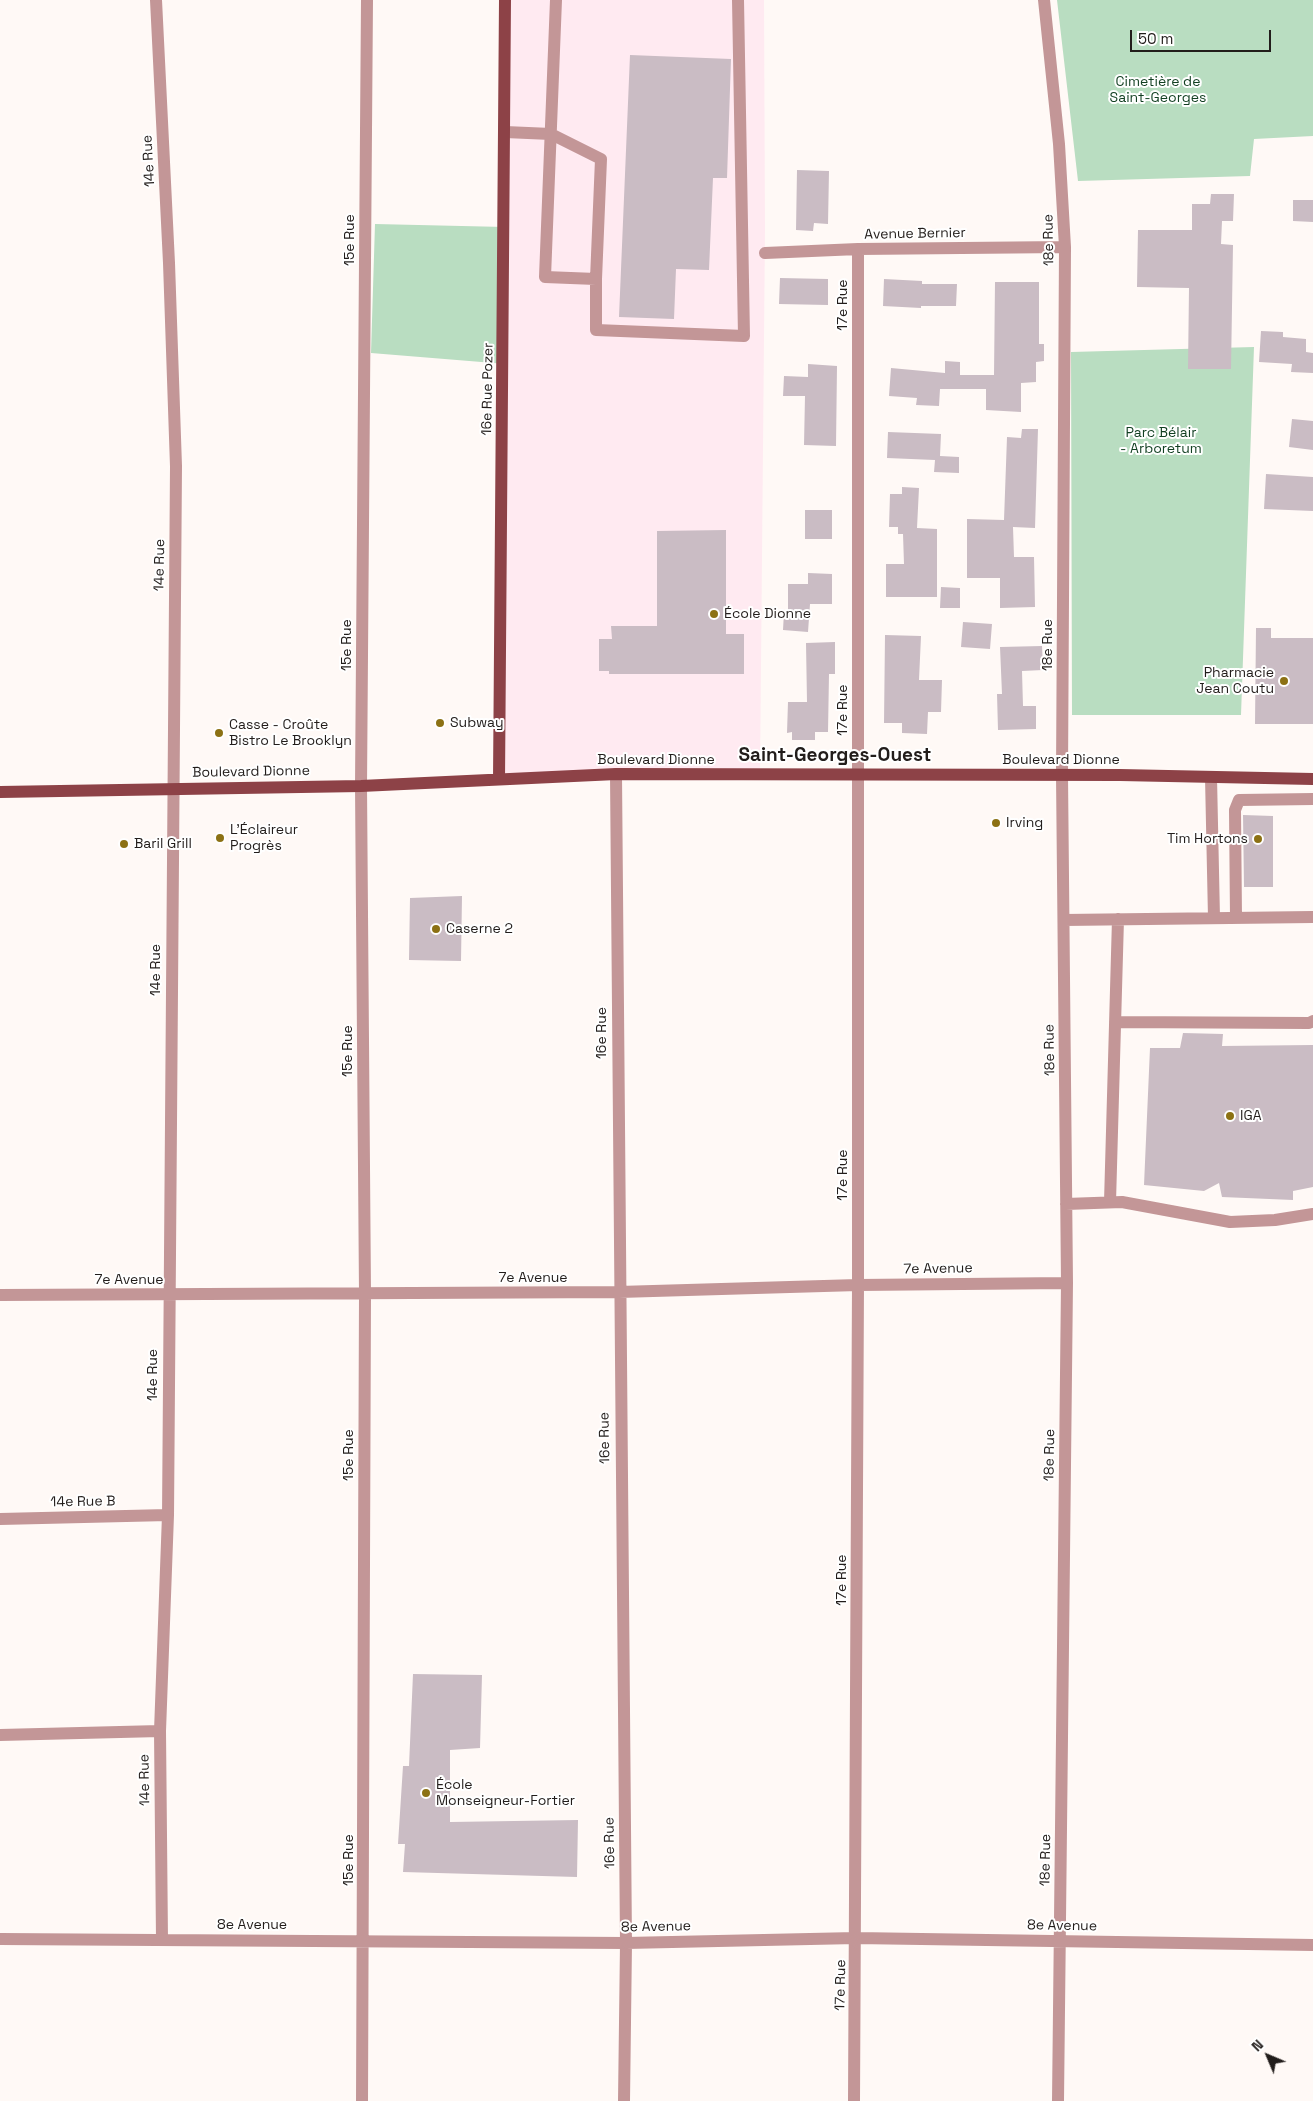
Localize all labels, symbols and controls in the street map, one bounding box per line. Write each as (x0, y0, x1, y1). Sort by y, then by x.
scale bar (1133, 20, 1274, 52)
text: 50 m (1138, 29, 1173, 48)
park label: Cimetière de Saint-Georges (1110, 74, 1206, 106)
street label: 14e Rue (139, 135, 159, 187)
street label: 15e Rue (342, 214, 358, 266)
street label: 18e Rue (1040, 214, 1058, 266)
street label: Avenue Bernier (864, 225, 966, 243)
street label: 17e Rue (835, 279, 851, 331)
street label: 16e Rue Pozer (479, 342, 497, 436)
park label: Parc Bélair - Arboretum (1120, 425, 1202, 458)
street label: 14e Rue (151, 539, 169, 591)
place label: École Dionne (724, 606, 811, 622)
marker: École Dionne (708, 608, 720, 620)
street label: 15e Rue (339, 619, 355, 671)
street label: 18e Rue (1040, 619, 1056, 671)
place label: Pharmacie Jean Coutu (1196, 665, 1274, 698)
marker: Pharmacie Jean Coutu (1278, 675, 1290, 687)
street label: 17e Rue (835, 684, 851, 736)
place label: Subway (450, 715, 504, 731)
place label: Casse - Croûte Bistro Le Brooklyn (229, 717, 352, 750)
marker: Subway (434, 717, 446, 729)
marker: Casse - Croûte Bistro Le Brooklyn (213, 727, 225, 739)
district label: Saint-Georges-Ouest (738, 745, 932, 767)
street label: Boulevard Dionne (597, 752, 715, 768)
street label: Boulevard Dionne (1002, 752, 1120, 768)
street label: Boulevard Dionne (192, 763, 310, 781)
place label: Irving (1006, 815, 1043, 831)
marker: Irving (990, 817, 1002, 829)
place label: L'Éclaireur Progrès (230, 822, 298, 854)
place label: Tim Hortons (1167, 831, 1248, 847)
marker: L'Éclaireur Progrès (214, 832, 226, 844)
marker: Tim Hortons (1252, 833, 1264, 845)
place label: Baril Grill (134, 836, 192, 852)
marker: Baril Grill (118, 838, 130, 850)
place label: Caserne 2 (446, 921, 513, 937)
marker: Caserne 2 (430, 923, 442, 935)
street label: 14e Rue (148, 944, 164, 996)
street label: 16e Rue (594, 1007, 610, 1059)
street label: 18e Rue (1041, 1024, 1059, 1076)
street label: 15e Rue (340, 1025, 356, 1077)
place label: IGA (1240, 1108, 1261, 1124)
marker: IGA (1224, 1110, 1236, 1122)
street label: 17e Rue (835, 1149, 851, 1201)
street label: 7e Avenue (903, 1260, 973, 1278)
street label: 7e Avenue (498, 1270, 568, 1286)
street label: 7e Avenue (94, 1272, 164, 1288)
street label: 14e Rue (145, 1349, 161, 1401)
street label: 16e Rue (596, 1412, 614, 1464)
street label: 15e Rue (341, 1429, 357, 1481)
street label: 18e Rue (1041, 1429, 1059, 1481)
street label: 14e Rue B (50, 1493, 116, 1511)
street label: 17e Rue (834, 1554, 850, 1606)
street label: 14e Rue (136, 1754, 154, 1806)
place label: École Monseigneur-Fortier (436, 1777, 575, 1810)
marker: École Monseigneur-Fortier (420, 1787, 432, 1799)
street label: 16e Rue (601, 1817, 619, 1869)
street label: 15e Rue (341, 1834, 357, 1886)
street label: 18e Rue (1037, 1834, 1055, 1886)
street label: 8e Avenue (217, 1917, 287, 1933)
street label: 8e Avenue (1027, 1917, 1097, 1935)
street label: 8e Avenue (621, 1918, 691, 1936)
street label: 17e Rue (832, 1959, 850, 2011)
north arrow (1243, 2031, 1293, 2081)
text: N (1248, 2036, 1267, 2055)

